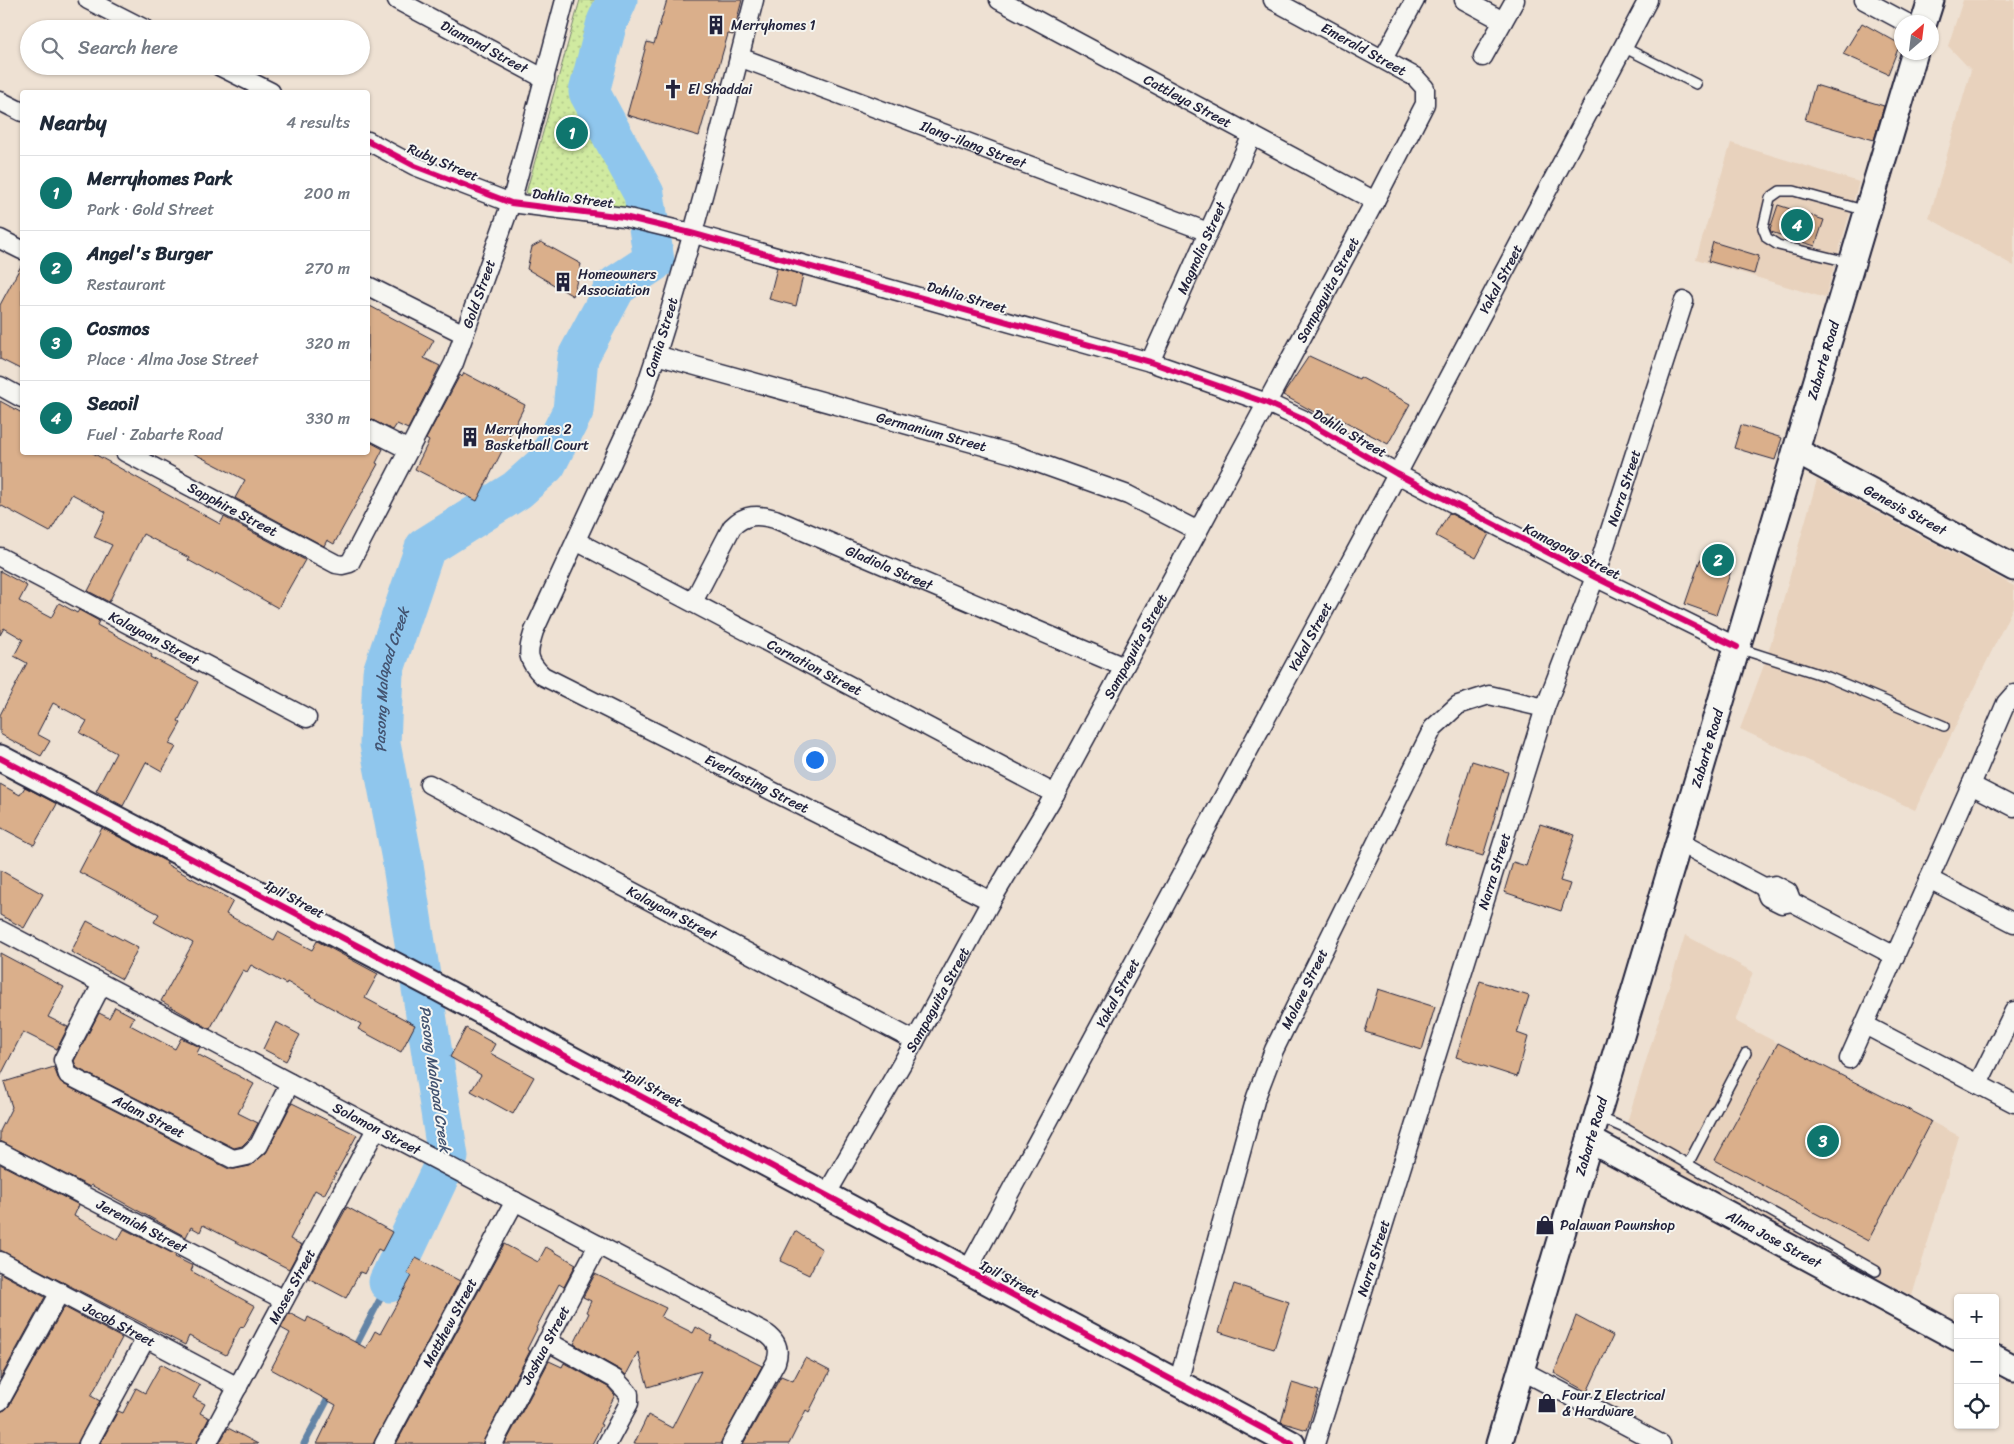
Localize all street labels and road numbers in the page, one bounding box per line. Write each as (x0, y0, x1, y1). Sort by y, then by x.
street label: Diamond Street (436, 13, 534, 81)
street label: Emerald Street (1316, 16, 1411, 83)
street label: Cattleya Street (1139, 67, 1236, 135)
street label: Ilang-ilang Street (915, 113, 1031, 177)
street label: Ruby Street (403, 136, 482, 189)
street label: Dahlia Street (531, 181, 615, 216)
street label: Magnolia Street (1170, 197, 1234, 298)
street label: Sampaguita Street (1289, 232, 1367, 347)
street label: Yakal Street (1472, 240, 1530, 318)
street label: Gold Street (455, 256, 503, 332)
street label: Dahlia Street (924, 274, 1010, 321)
street label: Camia Street (638, 294, 685, 380)
street label: Zabarte Road (1800, 316, 1847, 403)
street label: Dahlia Street (1308, 402, 1391, 465)
street label: Germanium Street (873, 405, 990, 459)
street label: Narra Street (1600, 446, 1648, 530)
street label: Sapphire Street (183, 475, 282, 544)
street label: Genesis Street (1859, 478, 1952, 543)
street label: Kamagong Street (1519, 516, 1625, 587)
street label: Gladiola Street (841, 538, 938, 598)
street label: Sampaguita Street (1097, 589, 1175, 704)
street label: Yakal Street (1282, 597, 1339, 676)
street label: Kalayaan Street (104, 604, 205, 673)
street label: Carnation Street (762, 632, 867, 703)
street label: Zabarte Road (1684, 705, 1731, 791)
street label: Everlasting Street (700, 747, 813, 821)
street label: Narra Street (1471, 830, 1518, 913)
street label: Ipil Street (259, 873, 329, 926)
street label: Kalayaan Street (622, 879, 723, 948)
street label: Sampaguita Street (899, 942, 977, 1057)
street label: Molave Street (1274, 944, 1335, 1034)
street label: Yakal Street (1089, 954, 1147, 1032)
street label: Ipil Street (617, 1062, 687, 1115)
street label: Adam Street (107, 1087, 189, 1146)
street label: Zabarte Road (1568, 1093, 1615, 1179)
street label: Solomon Street (328, 1095, 426, 1163)
street label: Jeremiah Street (91, 1192, 193, 1261)
street label: Alma Jose Street (1721, 1203, 1827, 1276)
street label: Narra Street (1350, 1217, 1397, 1300)
street label: Moses Street (262, 1244, 323, 1329)
street label: Ipil Street (974, 1253, 1044, 1306)
street label: Matthew Street (416, 1274, 484, 1372)
street label: Jacob Street (77, 1295, 160, 1354)
street label: Joshua Street (514, 1301, 577, 1390)

